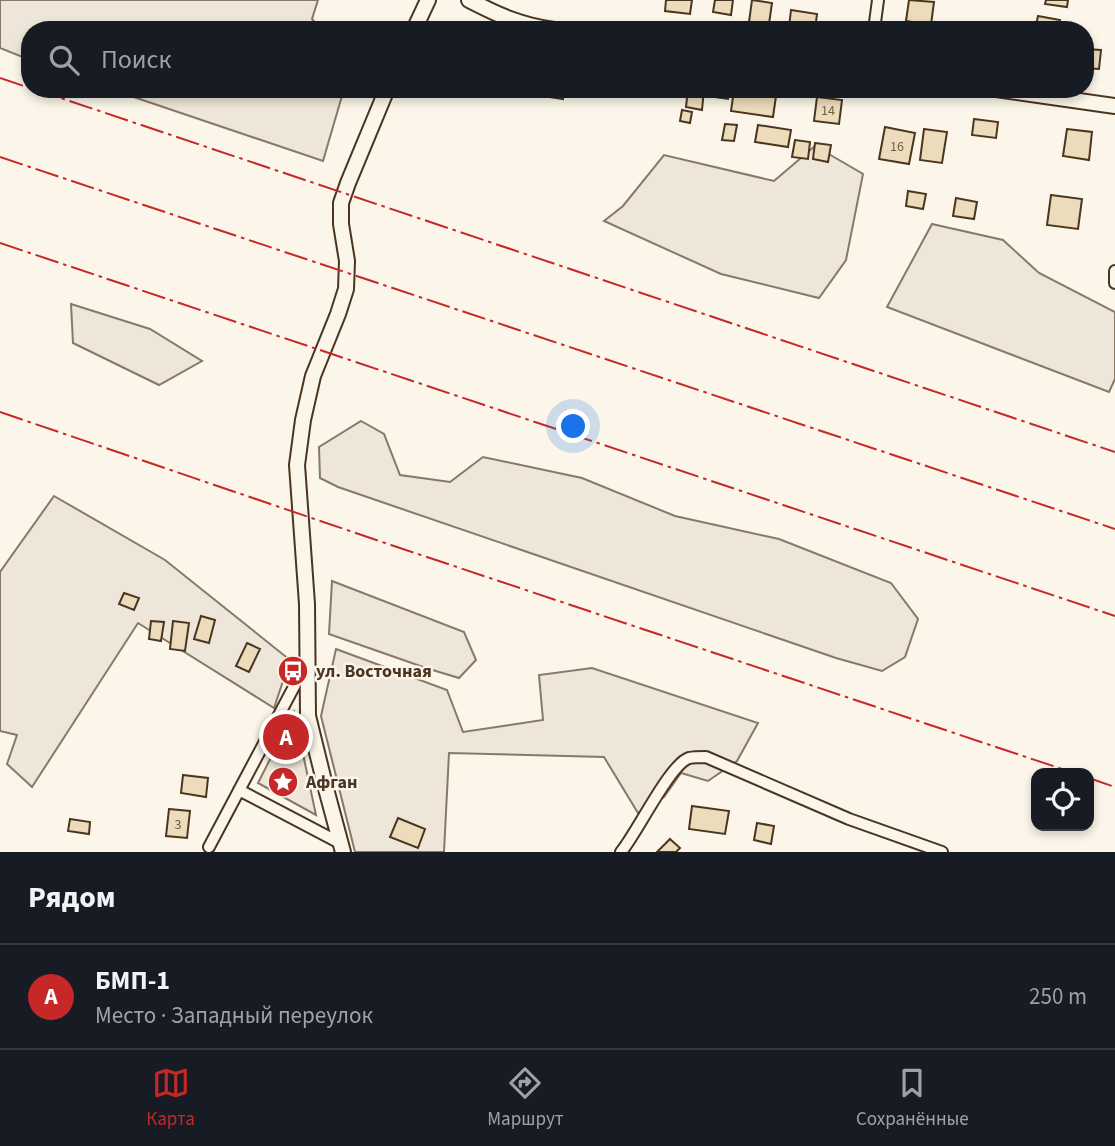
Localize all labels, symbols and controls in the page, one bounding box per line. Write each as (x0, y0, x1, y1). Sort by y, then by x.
search box (21, 21, 1094, 98)
icon: search (45, 41, 83, 79)
text: Поиск (101, 41, 171, 78)
house number: 14 (821, 101, 835, 121)
house number: 16 (890, 137, 904, 157)
your location (556, 409, 590, 443)
bus stop icon: ул. Восточная (276, 654, 310, 688)
place label: ул. Восточная (316, 659, 432, 684)
pin: A (263, 711, 309, 763)
place icon: Афган (266, 765, 300, 799)
map controls (1031, 768, 1094, 831)
button: locate (1031, 768, 1094, 831)
place label: Афган (305, 770, 357, 795)
house number: 3 (175, 815, 182, 835)
text: Рядом (28, 876, 116, 919)
text: БМП-1 (95, 962, 170, 999)
text: A (44, 980, 58, 1013)
text: 250 m (1029, 980, 1087, 1013)
text: Место · Западный переулок (95, 999, 373, 1032)
tab: Карта (146, 1064, 195, 1133)
tab: Маршрут (487, 1064, 564, 1133)
tab: Сохранённые (856, 1064, 969, 1133)

